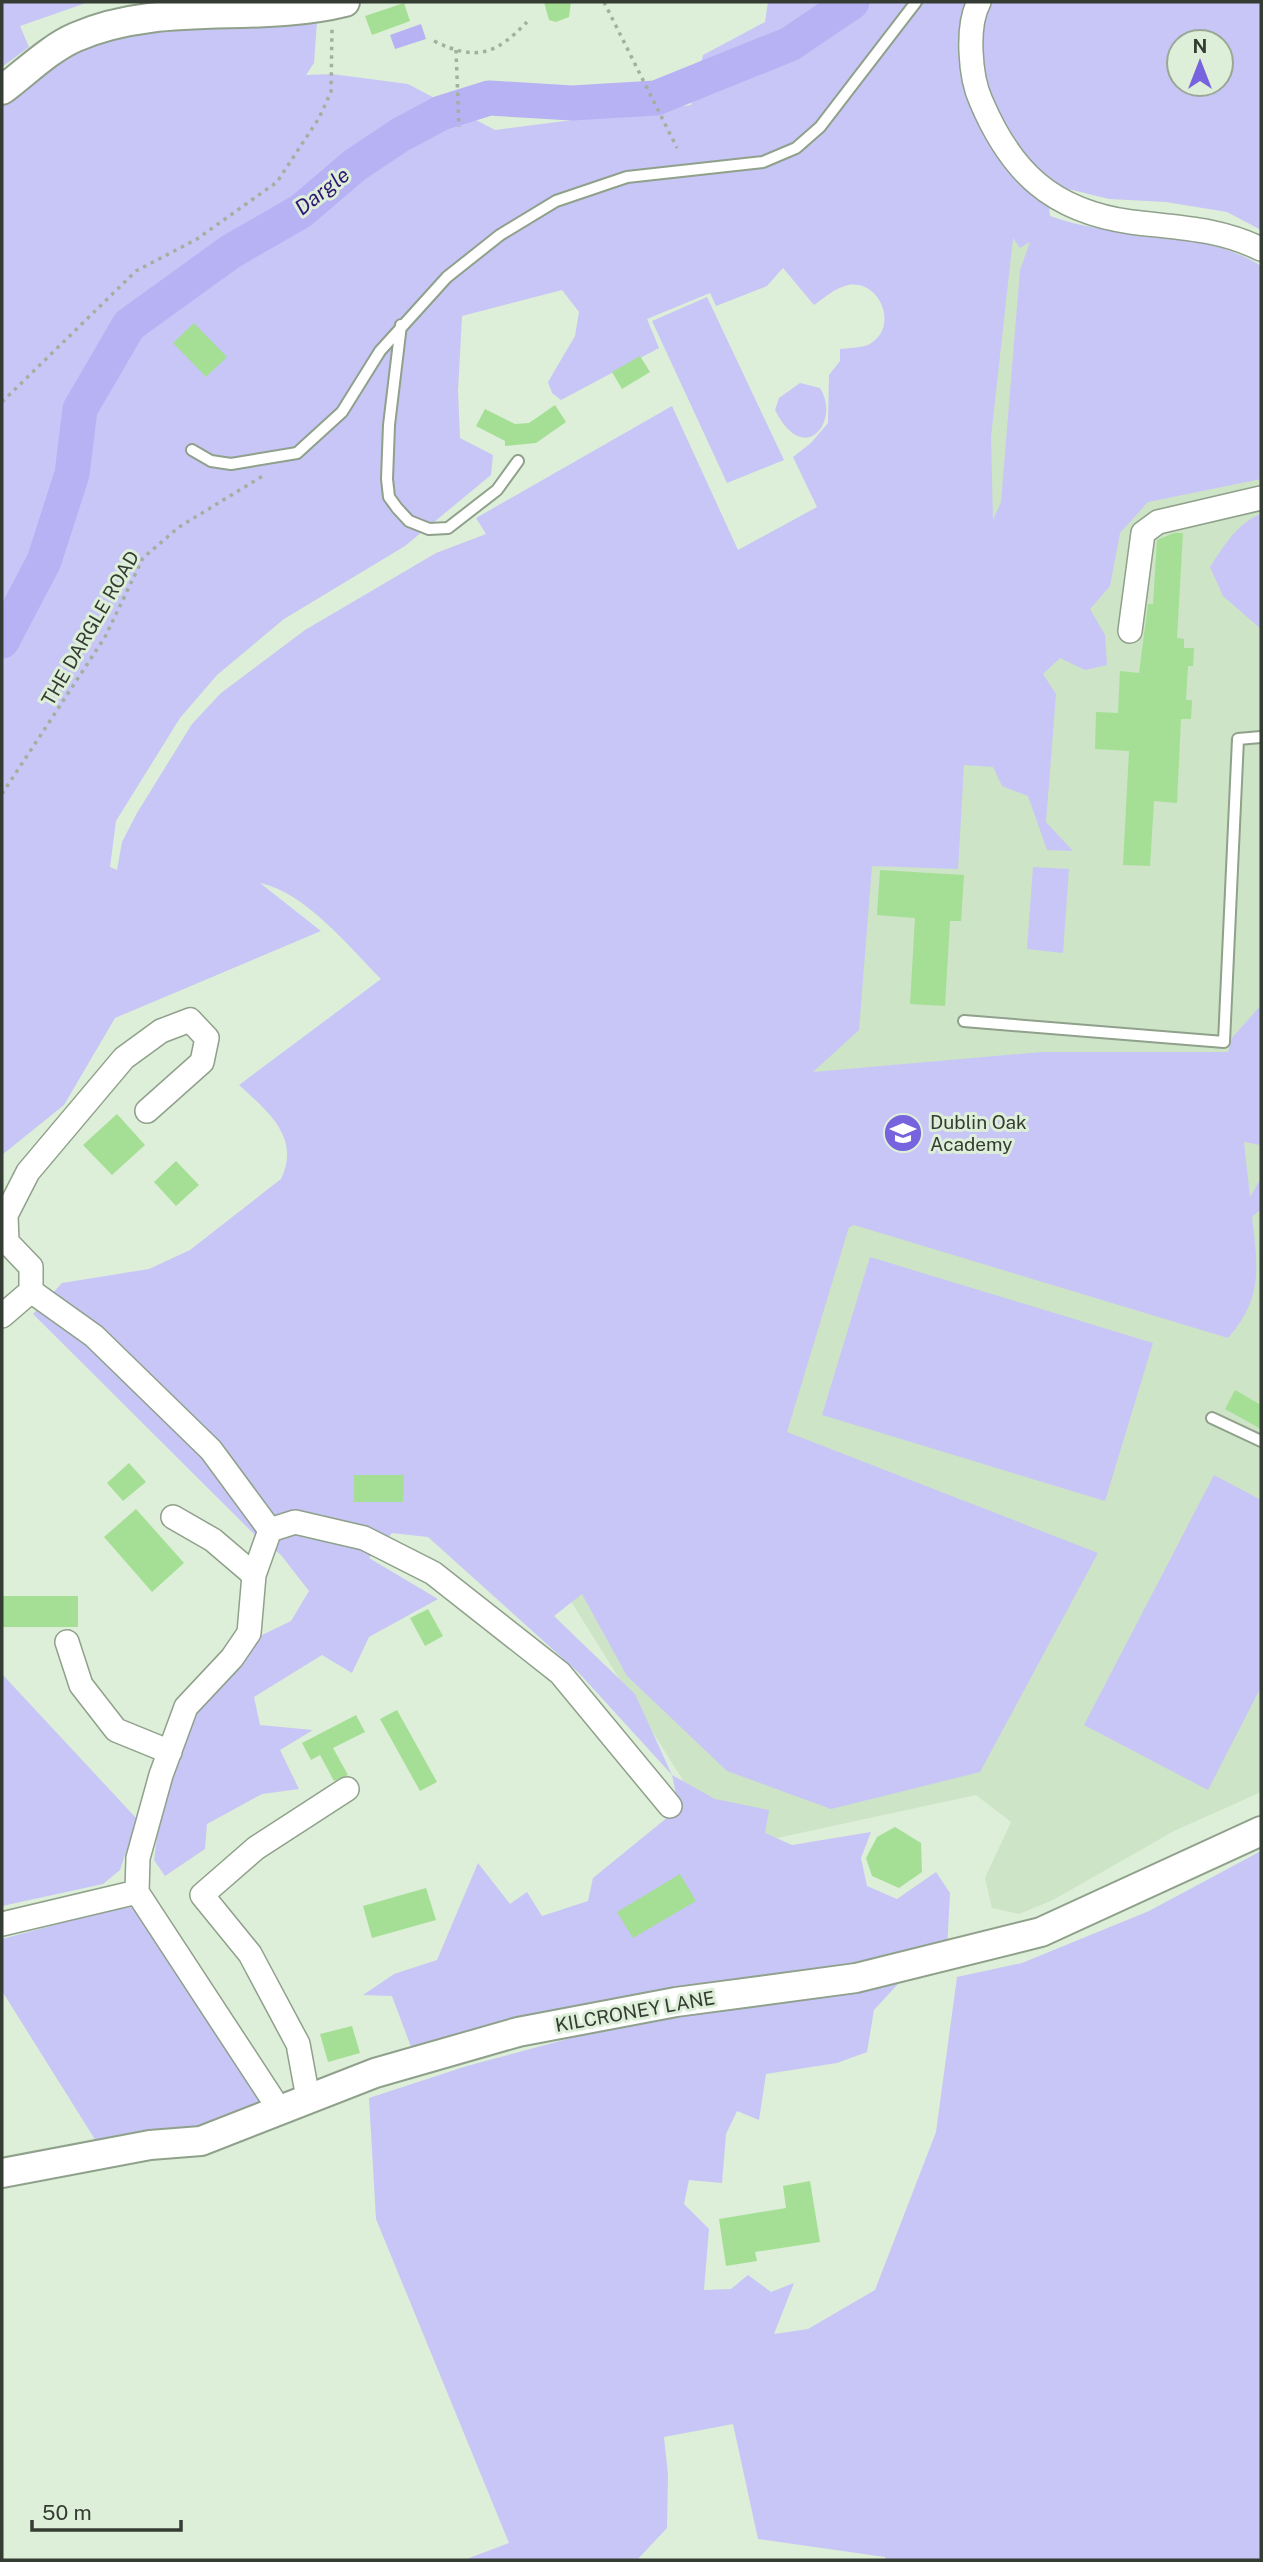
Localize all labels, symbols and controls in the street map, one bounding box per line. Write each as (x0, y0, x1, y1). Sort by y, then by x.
north arrow (1165, 28, 1235, 98)
text: N (1193, 35, 1207, 57)
water label: Dargle (290, 162, 354, 220)
street label: THE DARGLE ROAD (37, 547, 143, 709)
place label: Dublin Oak Academy (930, 1111, 1027, 1155)
school or university icon: Dublin Oak Academy (882, 1112, 924, 1154)
street label: KILCRONEY LANE (553, 1986, 717, 2036)
scale bar (32, 2488, 180, 2532)
text: 50 m (42, 2500, 92, 2525)

